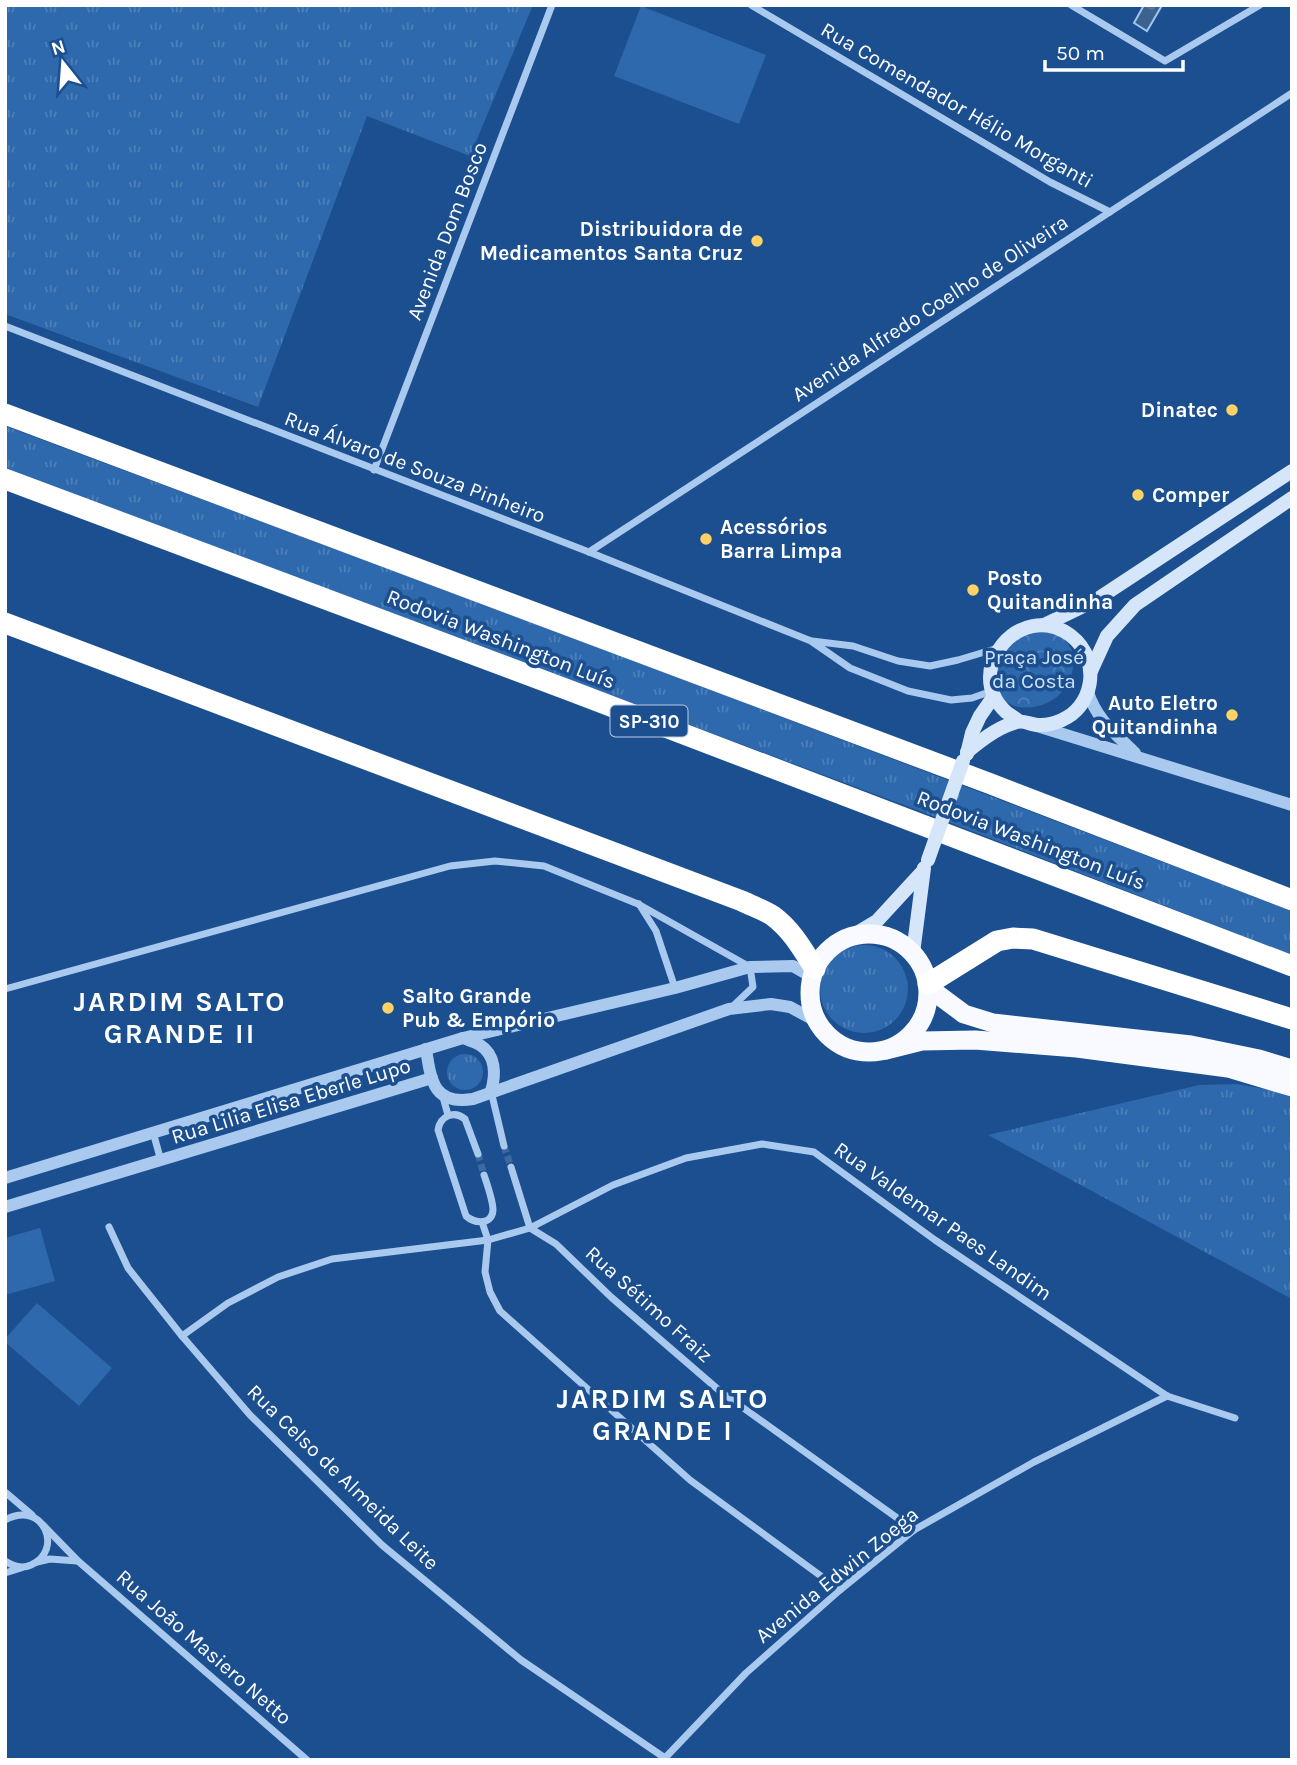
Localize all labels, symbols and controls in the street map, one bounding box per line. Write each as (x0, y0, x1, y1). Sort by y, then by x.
street label: Rua Comendador Hélio Morganti (817, 17, 1097, 193)
north arrow (28, 28, 98, 98)
scale bar (1045, 28, 1183, 72)
text: N (49, 35, 68, 60)
text: 50 m (1056, 41, 1105, 65)
street label: Avenida Dom Bosco (402, 139, 492, 323)
street label: Avenida Alfredo Coelho de Oliveira (788, 210, 1072, 406)
place label: Distribuidora de Medicamentos Santa Cruz (480, 217, 743, 265)
marker: Distribuidora de Medicamentos Santa Cruz (749, 233, 765, 249)
place label: Dinatec (1141, 398, 1218, 422)
marker: Dinatec (1224, 402, 1240, 418)
street label: Rua Álvaro de Souza Pinheiro (281, 406, 549, 528)
place label: Comper (1152, 483, 1230, 507)
marker: Comper (1130, 487, 1146, 503)
place label: Acessórios Barra Limpa (720, 515, 842, 563)
marker: Acessórios Barra Limpa (698, 531, 714, 547)
place label: Posto Quitandinha (987, 566, 1113, 614)
marker: Posto Quitandinha (965, 582, 981, 598)
street label: Rodovia Washington Luís (383, 584, 619, 694)
park label: Praça José da Costa (984, 645, 1084, 693)
place label: Auto Eletro Quitandinha (1092, 691, 1218, 739)
road number: SP-310 (610, 706, 688, 736)
marker: Auto Eletro Quitandinha (1224, 707, 1240, 723)
street label: Rodovia Washington Luís (913, 785, 1149, 895)
place label: Salto Grande Pub & Empório (402, 984, 555, 1032)
district label: JARDIM SALTO GRANDE II (74, 985, 286, 1050)
marker: Salto Grande Pub & Empório (380, 1000, 396, 1016)
street label: Rua Lilia Elisa Eberle Lupo (168, 1053, 414, 1149)
street label: Rua Valdemar Paes Landim (830, 1137, 1056, 1305)
street label: Rua Sétimo Fraiz (581, 1241, 717, 1367)
street label: Rua Celso de Almeida Leite (242, 1379, 444, 1575)
district label: JARDIM SALTO GRANDE I (557, 1382, 769, 1447)
street label: Avenida Edwin Zoega (751, 1502, 923, 1648)
street label: Rua João Masiero Netto (112, 1564, 296, 1730)

